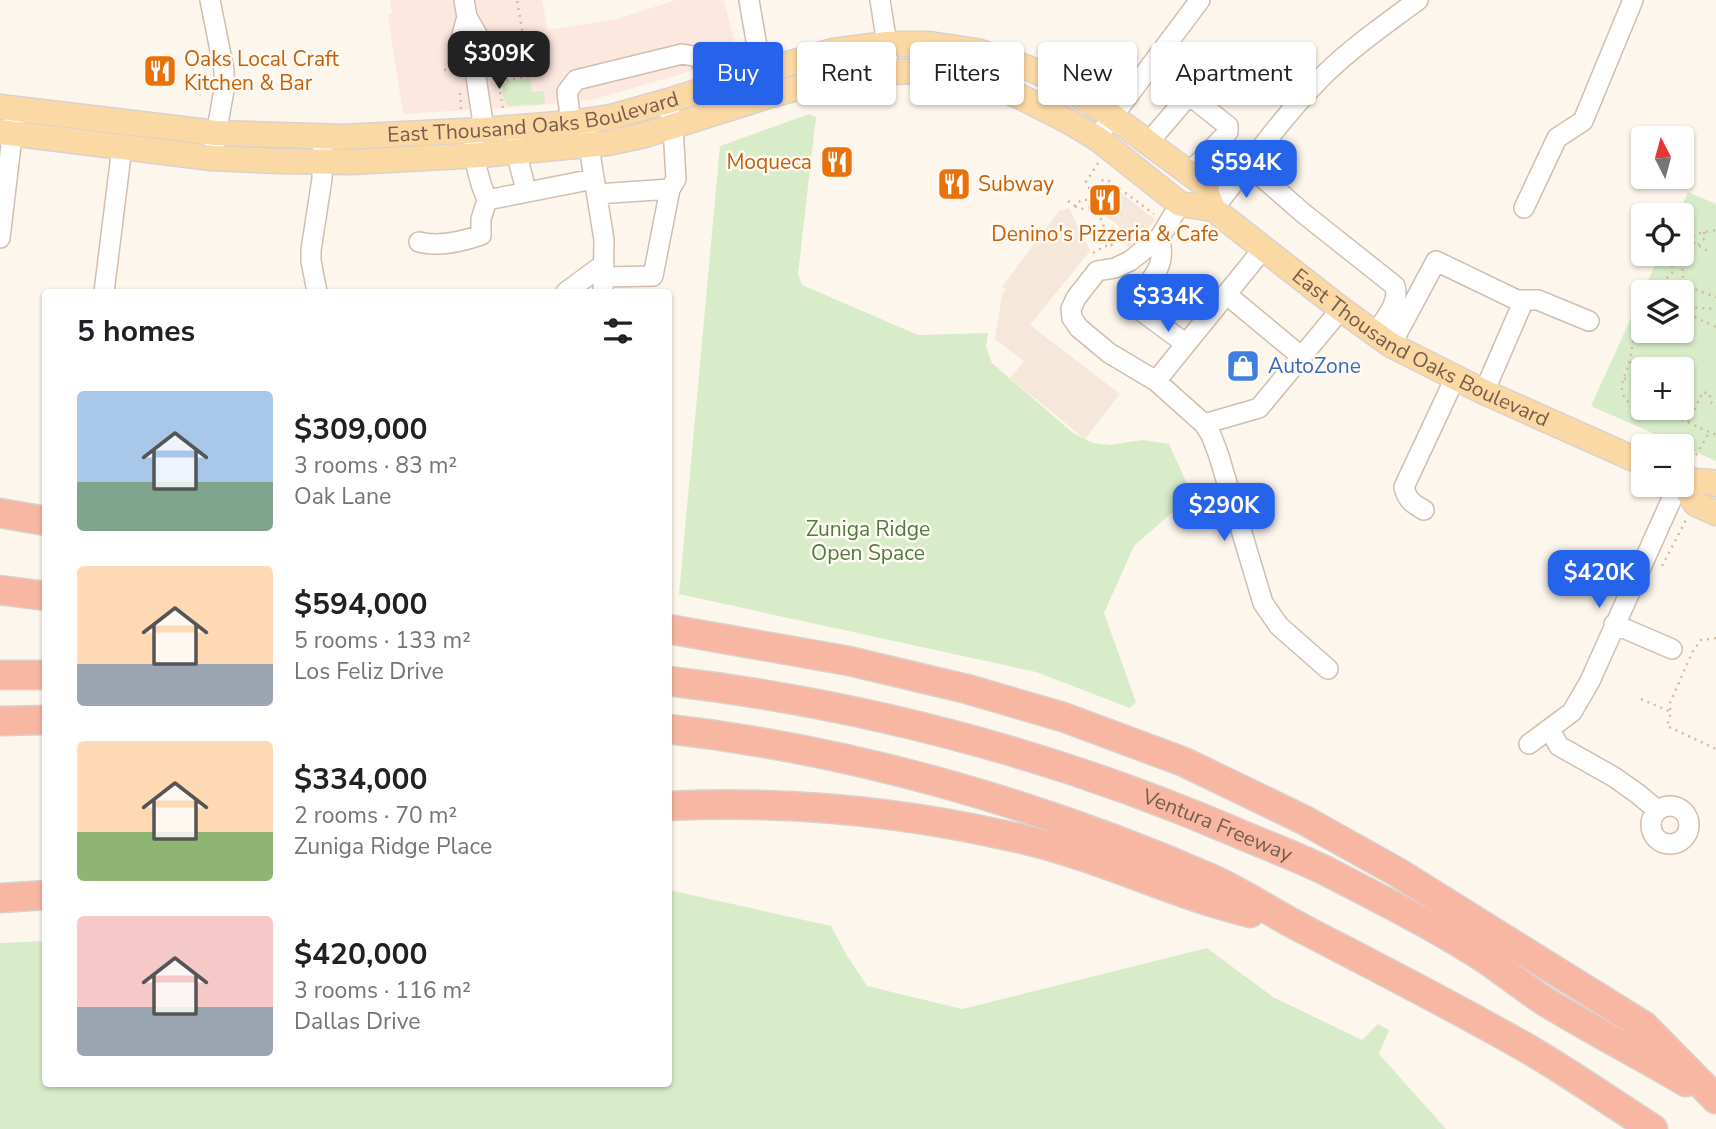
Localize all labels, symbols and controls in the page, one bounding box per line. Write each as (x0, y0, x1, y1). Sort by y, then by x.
pin: $309K (450, 32, 548, 91)
text: $309K (464, 38, 534, 69)
chip: Buy (693, 42, 783, 105)
chip: Rent (797, 42, 896, 105)
chip: Filters (910, 42, 1024, 105)
chip: New (1038, 42, 1137, 105)
chip: Apartment (1151, 42, 1316, 105)
place label: Oaks Local Craft Kitchen & Bar (184, 45, 340, 97)
restaurant icon: Oaks Local Craft Kitchen & Bar (141, 52, 179, 90)
street label: East Thousand Oaks Boulevard (387, 85, 682, 149)
north arrow (1631, 126, 1694, 189)
map controls (1631, 126, 1694, 497)
pin: $594K (1197, 140, 1295, 200)
restaurant icon: Moqueca (818, 143, 856, 181)
text: $594K (1211, 147, 1281, 178)
place label: Moqueca (726, 148, 812, 176)
restaurant icon: Subway (935, 165, 973, 203)
place label: Subway (978, 170, 1054, 198)
restaurant icon: Denino's Pizzeria & Cafe (1086, 181, 1124, 219)
button: locate (1631, 203, 1694, 266)
place label: Denino's Pizzeria & Cafe (991, 220, 1219, 248)
street label: East Thousand Oaks Boulevard (1286, 262, 1554, 433)
pin: $334K (1119, 274, 1217, 334)
button: layers (1631, 280, 1694, 343)
text: $334K (1133, 281, 1203, 312)
text: 5 homes (77, 311, 195, 352)
icon: filters (599, 312, 637, 350)
shop icon: AutoZone (1224, 347, 1262, 385)
place label: AutoZone (1268, 352, 1361, 380)
button: + (1631, 357, 1694, 420)
text: $309,000 (294, 409, 427, 450)
icon: home (133, 419, 217, 503)
button: − (1631, 434, 1694, 497)
text: 3 rooms · 83 m² (294, 450, 457, 481)
text: Oak Lane (294, 481, 391, 512)
pin: $290K (1175, 484, 1273, 543)
text: $290K (1189, 490, 1259, 521)
park label: Zuniga Ridge Open Space (806, 515, 930, 567)
pin: $420K (1550, 550, 1648, 610)
text: $420K (1564, 557, 1634, 588)
text: $594,000 (294, 584, 427, 625)
icon: home (133, 594, 217, 678)
text: 5 rooms · 133 m² (294, 625, 471, 656)
text: Los Feliz Drive (294, 656, 444, 687)
text: $334,000 (294, 759, 427, 800)
icon: home (133, 769, 217, 853)
street label: Ventura Freeway (1138, 782, 1297, 868)
text: 2 rooms · 70 m² (294, 800, 457, 831)
text: Zuniga Ridge Place (294, 831, 492, 862)
text: $420,000 (294, 934, 427, 975)
icon: home (133, 944, 217, 1028)
text: 3 rooms · 116 m² (294, 975, 471, 1006)
text: Dallas Drive (294, 1006, 421, 1037)

